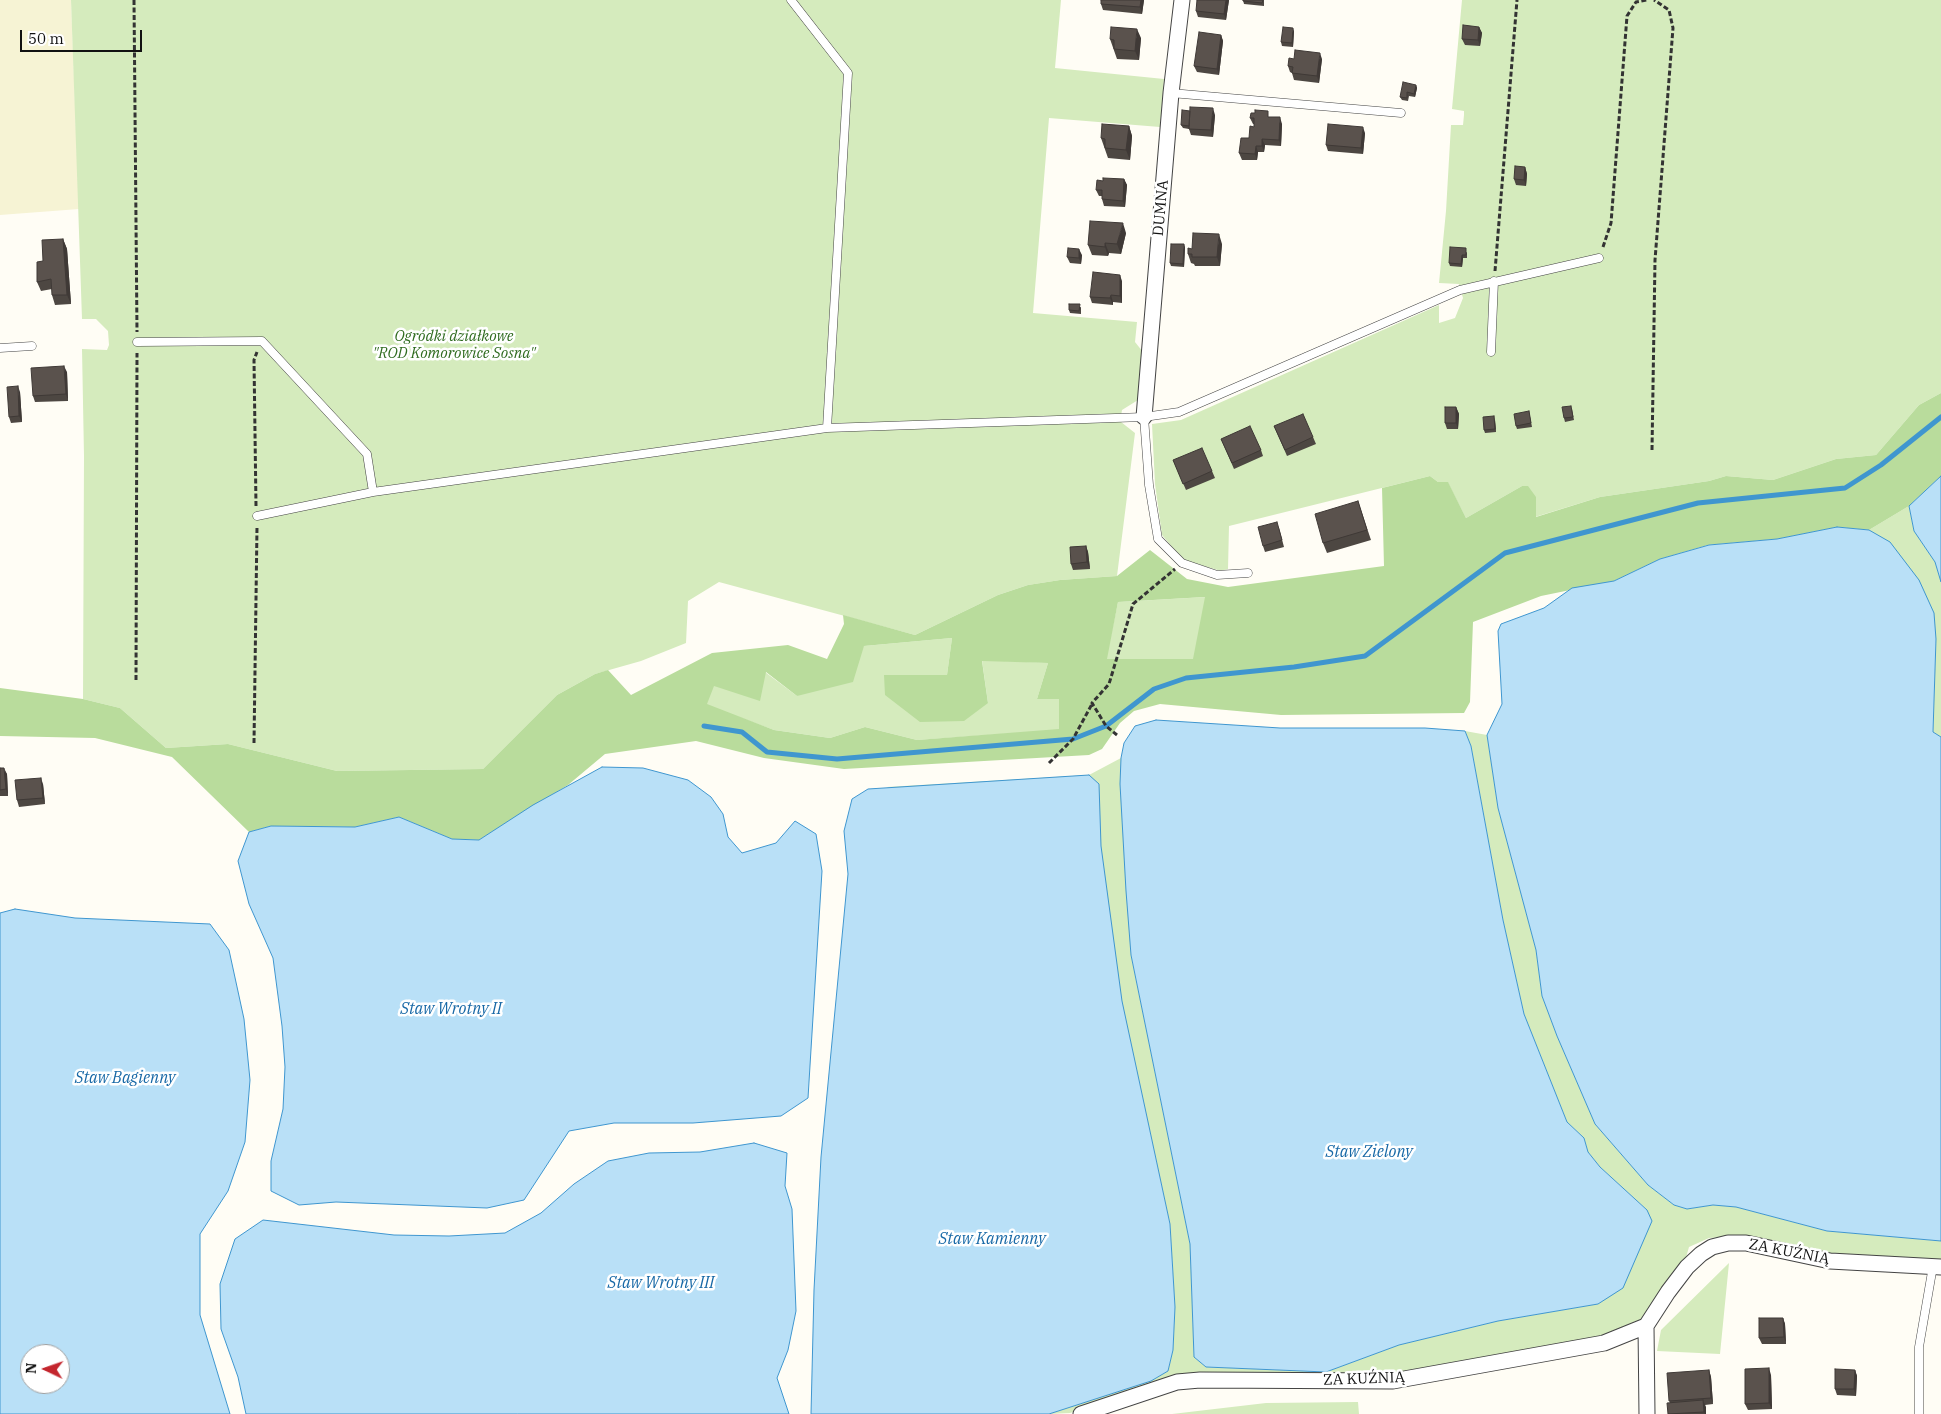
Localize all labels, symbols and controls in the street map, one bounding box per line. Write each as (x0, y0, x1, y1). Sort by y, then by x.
scale bar (22, 20, 145, 52)
text: 50 m (28, 29, 64, 48)
street label: DUMNA (1150, 179, 1172, 237)
park label: Ogródki działkowe "ROD Komorowice Sosna" (373, 328, 535, 363)
water label: Staw Wrotny II (400, 999, 502, 1019)
water label: Staw Bagienny (75, 1068, 175, 1088)
water label: Staw Zielony (1325, 1142, 1413, 1162)
water label: Staw Kamienny (939, 1229, 1045, 1249)
street label: ZA KUŹNIĄ (1747, 1235, 1831, 1269)
water label: Staw Wrotny III (608, 1273, 714, 1293)
north arrow (20, 1344, 70, 1394)
text: N (22, 1362, 40, 1374)
street label: ZA KUŹNIĄ (1323, 1369, 1405, 1389)

